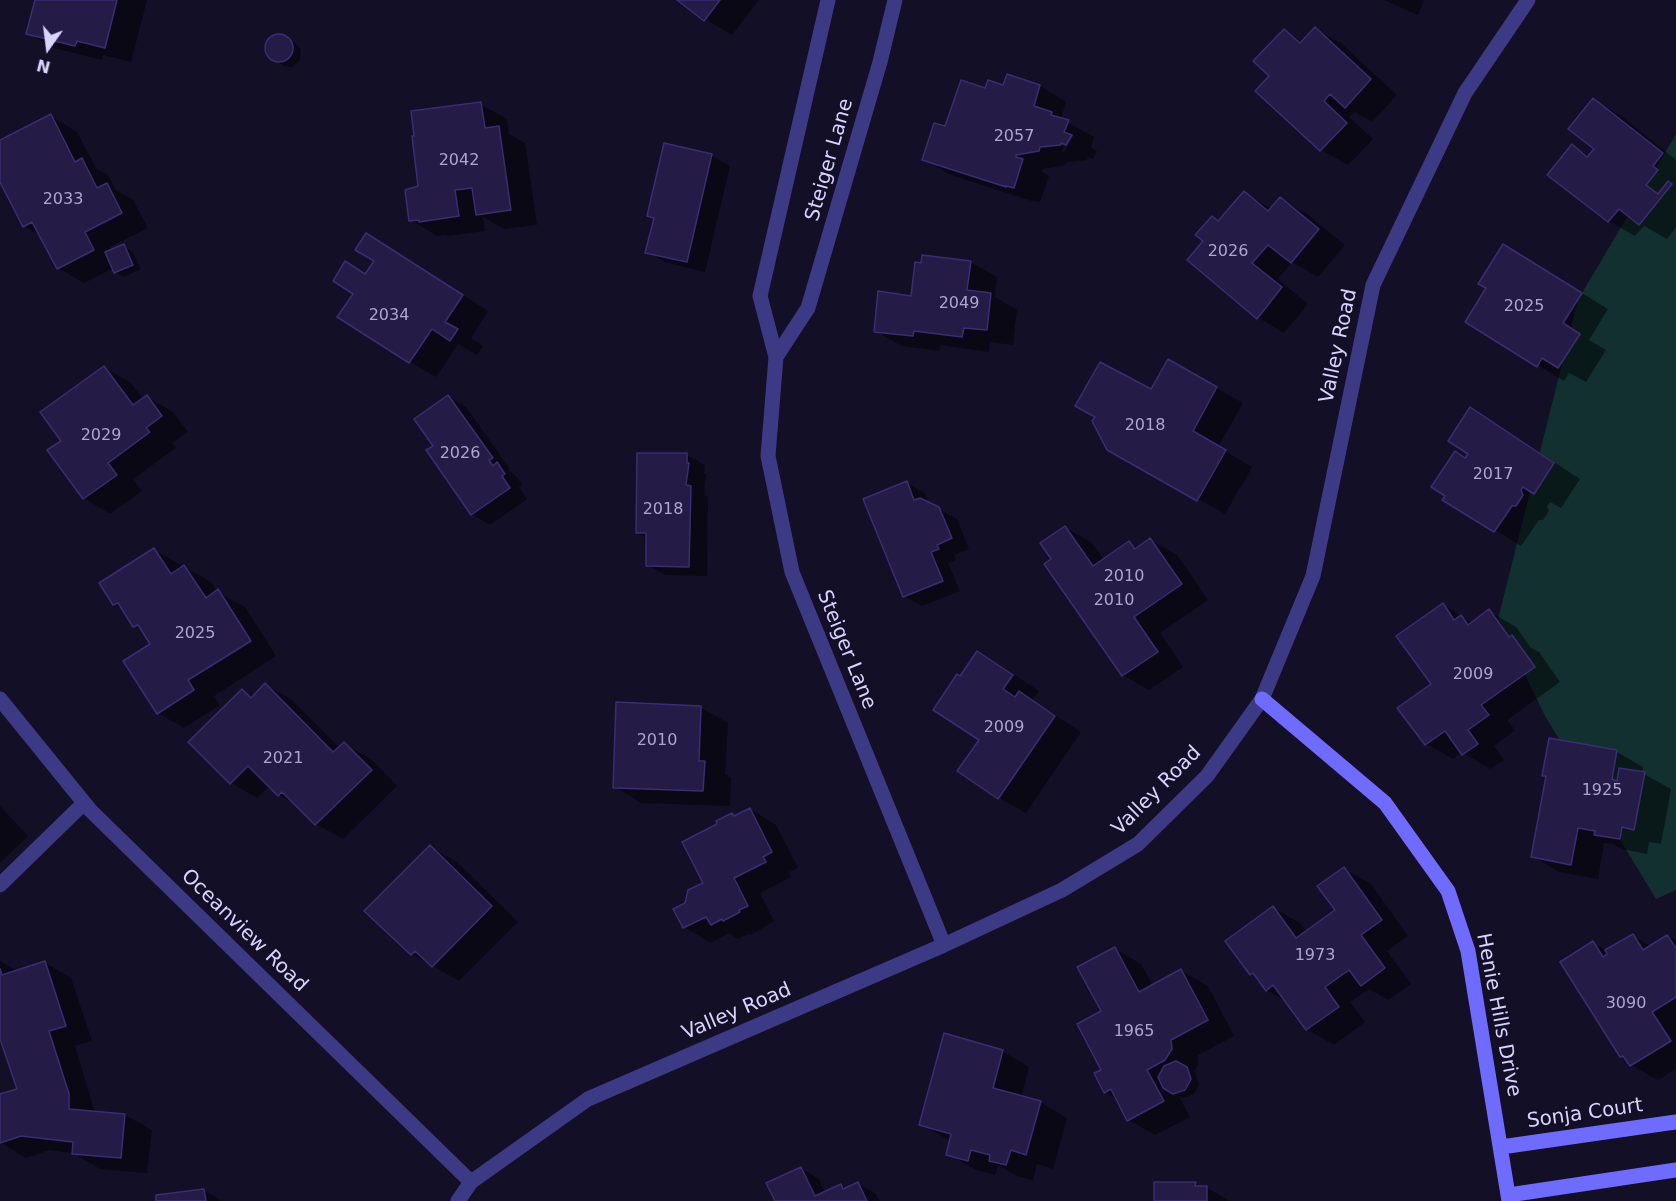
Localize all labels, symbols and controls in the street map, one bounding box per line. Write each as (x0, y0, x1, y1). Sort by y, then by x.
north arrow (18, 18, 78, 78)
text: N (35, 55, 52, 77)
street label: Steiger Lane (801, 96, 859, 224)
house number: 2057 (994, 127, 1034, 147)
house number: 2042 (439, 151, 479, 171)
house number: 2033 (43, 190, 83, 210)
house number: 2026 (1208, 242, 1248, 262)
street label: Valley Road (1315, 287, 1363, 405)
house number: 2049 (939, 294, 979, 314)
house number: 2025 (1504, 297, 1544, 317)
house number: 2034 (369, 306, 409, 326)
house number: 2018 (1125, 416, 1165, 436)
house number: 2029 (81, 426, 121, 446)
house number: 2026 (440, 444, 480, 464)
house number: 2017 (1473, 465, 1513, 485)
house number: 2018 (643, 500, 683, 520)
house number: 2010 (1104, 567, 1144, 587)
street label: Steiger Lane (811, 587, 881, 713)
house number: 2010 (1094, 591, 1134, 611)
house number: 2025 (175, 624, 215, 644)
house number: 2009 (1453, 665, 1493, 685)
house number: 2009 (984, 718, 1024, 738)
house number: 2010 (637, 731, 677, 751)
street label: Valley Road (1107, 741, 1207, 841)
house number: 2021 (263, 749, 303, 769)
house number: 1925 (1582, 781, 1622, 801)
street label: Oceanview Road (176, 865, 312, 997)
street label: Henie Hills Drive (1470, 931, 1526, 1099)
house number: 1973 (1295, 946, 1335, 966)
street label: Valley Road (679, 978, 795, 1046)
house number: 3090 (1606, 994, 1646, 1014)
house number: 1965 (1114, 1022, 1154, 1042)
street label: Sonja Court (1526, 1094, 1644, 1134)

